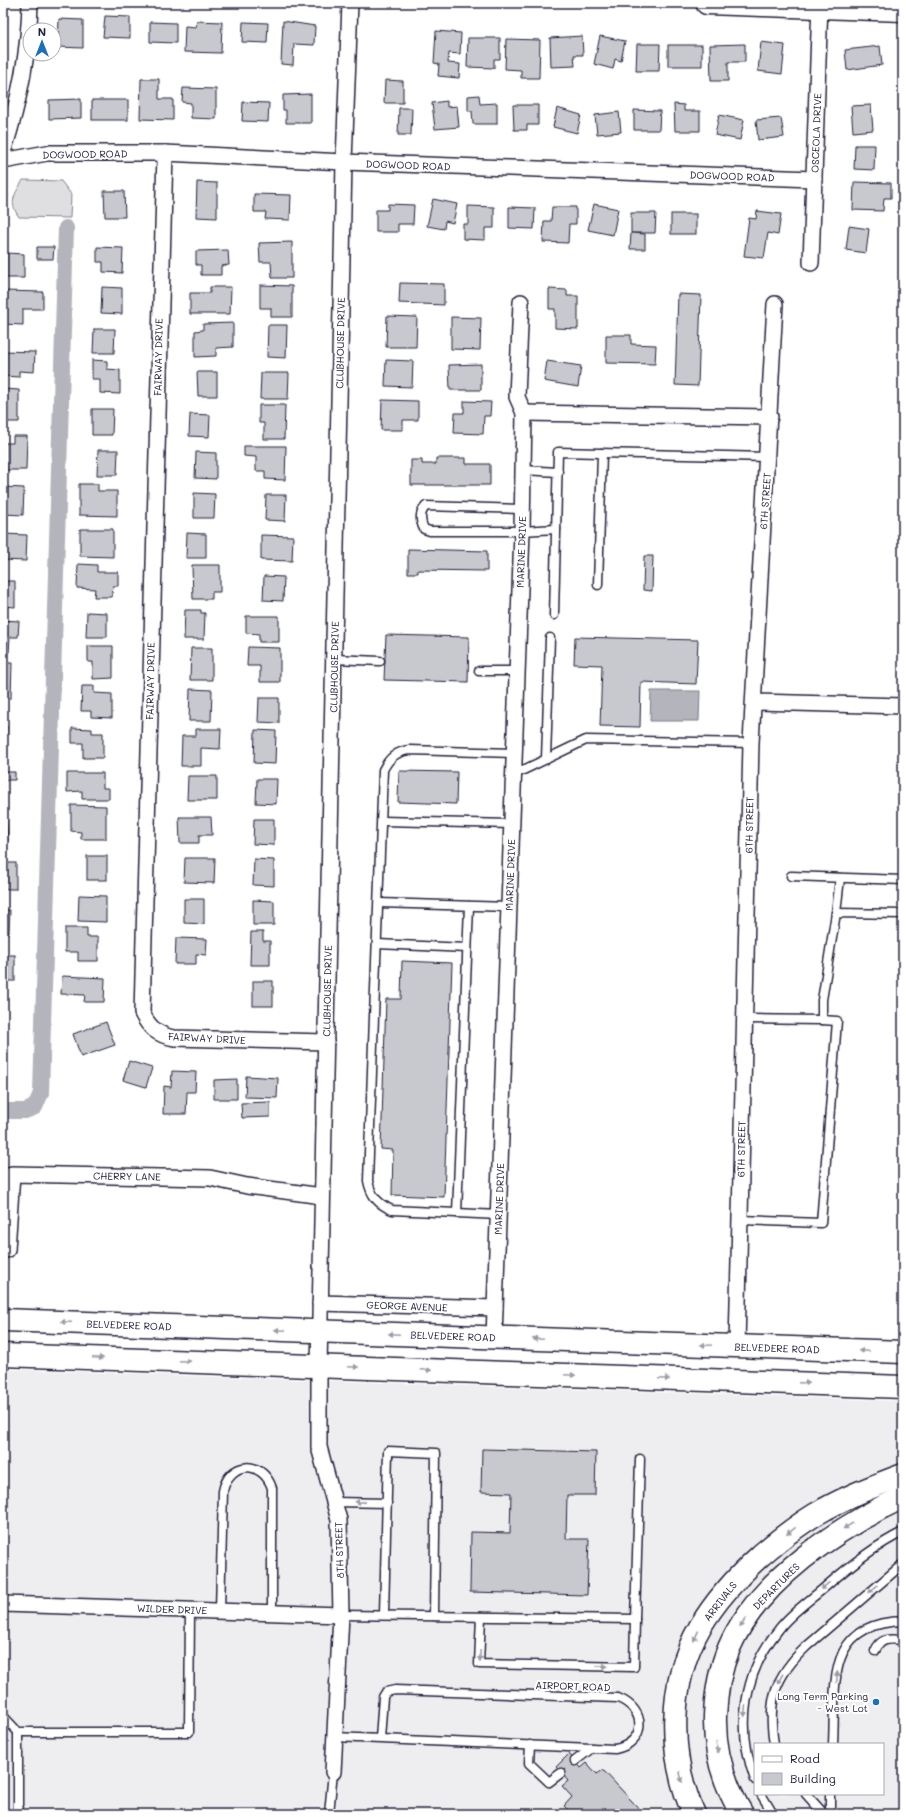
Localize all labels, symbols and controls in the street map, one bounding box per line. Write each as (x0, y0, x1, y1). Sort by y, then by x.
north arrow (22, 22, 62, 62)
text: N (38, 24, 46, 39)
street label: OSCEOLA DRIVE (808, 93, 824, 173)
street label: DOGWOOD ROAD (42, 146, 128, 162)
street label: DOGWOOD ROAD (365, 157, 451, 173)
street label: DOGWOOD ROAD (689, 168, 775, 184)
street label: CLUBHOUSE DRIVE (332, 297, 348, 389)
street label: FAIRWAY DRIVE (150, 318, 166, 396)
street label: 6TH STREET (756, 472, 774, 530)
street label: MARINE DRIVE (513, 516, 529, 588)
street label: CLUBHOUSE DRIVE (326, 621, 342, 713)
street label: FAIRWAY DRIVE (142, 642, 158, 720)
street label: 6TH STREET (742, 796, 757, 853)
street label: MARINE DRIVE (502, 839, 518, 911)
street label: CLUBHOUSE DRIVE (319, 945, 335, 1037)
street label: FAIRWAY DRIVE (168, 1029, 246, 1047)
street label: 6TH STREET (734, 1120, 749, 1177)
street label: MARINE DRIVE (491, 1163, 507, 1235)
street label: CHERRY LANE (93, 1168, 161, 1184)
street label: GEORGE AVENUE (366, 1298, 448, 1314)
street label: BELVEDERE ROAD (86, 1317, 172, 1333)
one-way arrow (60, 1319, 72, 1326)
one-way arrow (273, 1327, 286, 1333)
street label: BELVEDERE ROAD (410, 1328, 496, 1344)
one-way arrow (387, 1331, 400, 1337)
one-way arrow (532, 1336, 544, 1343)
street label: BELVEDERE ROAD (734, 1340, 820, 1356)
one-way arrow (699, 1342, 712, 1348)
one-way arrow (858, 1347, 870, 1354)
one-way arrow (92, 1355, 104, 1362)
one-way arrow (179, 1358, 191, 1365)
one-way arrow (347, 1364, 359, 1371)
one-way arrow (420, 1367, 433, 1373)
one-way arrow (564, 1372, 576, 1379)
one-way arrow (658, 1375, 670, 1382)
one-way arrow (798, 1380, 810, 1387)
one-way arrow (354, 1499, 366, 1506)
street label: 8TH STREET (331, 1521, 347, 1579)
one-way arrow (843, 1522, 853, 1530)
one-way arrow (786, 1526, 797, 1535)
street label: DEPARTURES (749, 1559, 803, 1613)
street label: ARRIVALS (700, 1578, 740, 1624)
one-way arrow (820, 1582, 831, 1591)
one-way arrow (868, 1585, 879, 1594)
street label: WILDER DRIVE (137, 1601, 208, 1617)
one-way arrow (739, 1618, 747, 1628)
one-way arrow (693, 1631, 699, 1642)
one-way arrow (477, 1650, 483, 1663)
one-way arrow (596, 1663, 609, 1669)
one-way arrow (833, 1671, 840, 1683)
one-way arrow (777, 1673, 784, 1684)
street label: AIRPORT ROAD (535, 1678, 611, 1694)
place label: Long Term Parking - West Lot (777, 1689, 868, 1715)
marker: Long Term Parking - West Lot (871, 1697, 881, 1707)
one-way arrow (741, 1705, 748, 1717)
one-way arrow (714, 1741, 720, 1753)
legend (754, 1743, 884, 1795)
text: Road (790, 1750, 820, 1766)
text: Building (790, 1770, 836, 1786)
one-way arrow (679, 1771, 685, 1783)

